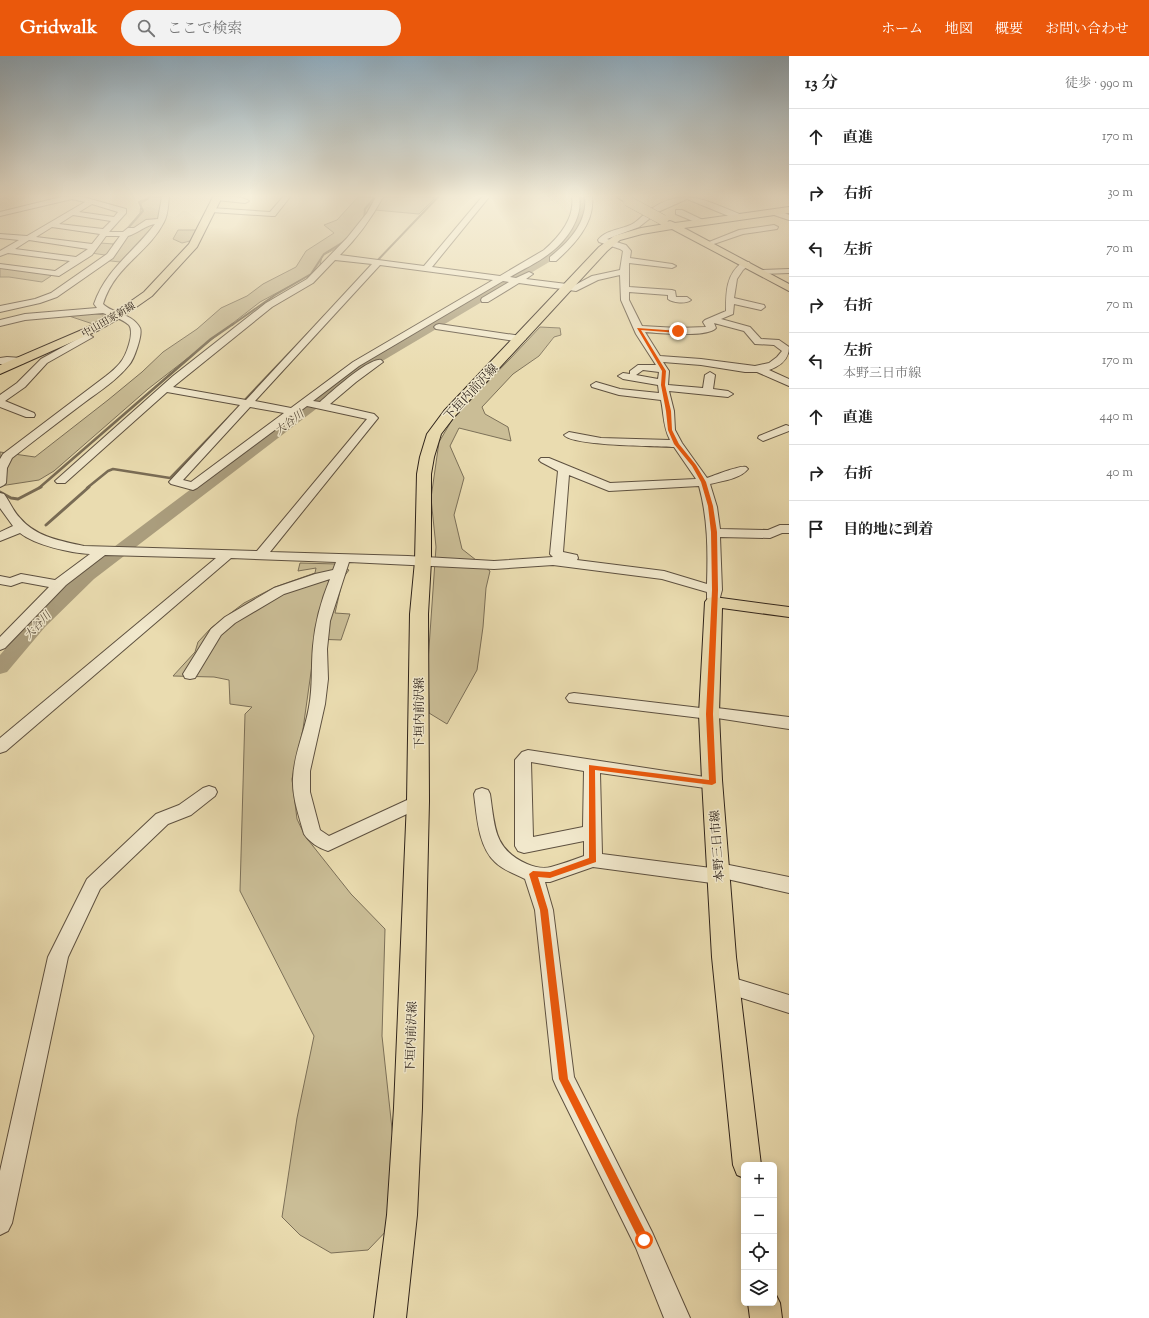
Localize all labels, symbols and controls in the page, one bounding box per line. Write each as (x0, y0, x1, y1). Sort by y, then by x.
search box (121, 10, 401, 46)
text: Gridwalk (20, 15, 97, 42)
icon: search (135, 17, 157, 39)
text: ここで検索 (167, 19, 242, 40)
text: ホーム (881, 20, 923, 40)
text: 地図 (945, 20, 973, 40)
text: 概要 (995, 20, 1023, 40)
text: お問い合わせ (1045, 20, 1129, 40)
text: 13 分 (805, 72, 838, 96)
text: 徒歩 · 990 m (1065, 75, 1133, 93)
icon: ahead (805, 126, 827, 148)
text: 直進 (843, 128, 873, 149)
text: 170 m (1102, 128, 1133, 146)
icon: right (805, 182, 827, 204)
text: 右折 (843, 184, 873, 205)
text: 30 m (1107, 184, 1133, 202)
icon: left (805, 238, 827, 260)
text: 左折 (843, 240, 873, 261)
text: 70 m (1106, 240, 1133, 258)
icon: right (805, 294, 827, 316)
text: 右折 (843, 296, 873, 317)
text: 70 m (1106, 296, 1133, 314)
street label: 中山田家新線 (79, 299, 138, 342)
route end (669, 322, 687, 340)
text: 左折 (843, 341, 873, 362)
icon: left (805, 350, 827, 372)
text: 170 m (1102, 352, 1133, 370)
street label: 下垣内前沢線 (441, 360, 503, 425)
text: 本野三日市線 (843, 365, 921, 383)
water label: 大谷川 (272, 406, 308, 439)
icon: ahead (805, 406, 827, 428)
text: 直進 (843, 408, 873, 429)
text: 440 m (1100, 408, 1133, 426)
icon: right (805, 462, 827, 484)
text: 右折 (843, 464, 873, 485)
text: 40 m (1106, 464, 1133, 482)
icon: arrive (805, 518, 827, 540)
text: 目的地に到着 (843, 520, 933, 541)
water label: 大谷川 (21, 607, 56, 643)
street label: 下垣内前沢線 (411, 677, 429, 749)
street label: 本野三日市線 (707, 809, 729, 882)
street label: 下垣内前沢線 (402, 1001, 422, 1073)
map controls (741, 1162, 777, 1306)
button: + (741, 1162, 777, 1198)
button: − (741, 1198, 777, 1234)
route start (635, 1231, 653, 1249)
button: locate (741, 1234, 777, 1270)
button: layers (741, 1270, 777, 1306)

